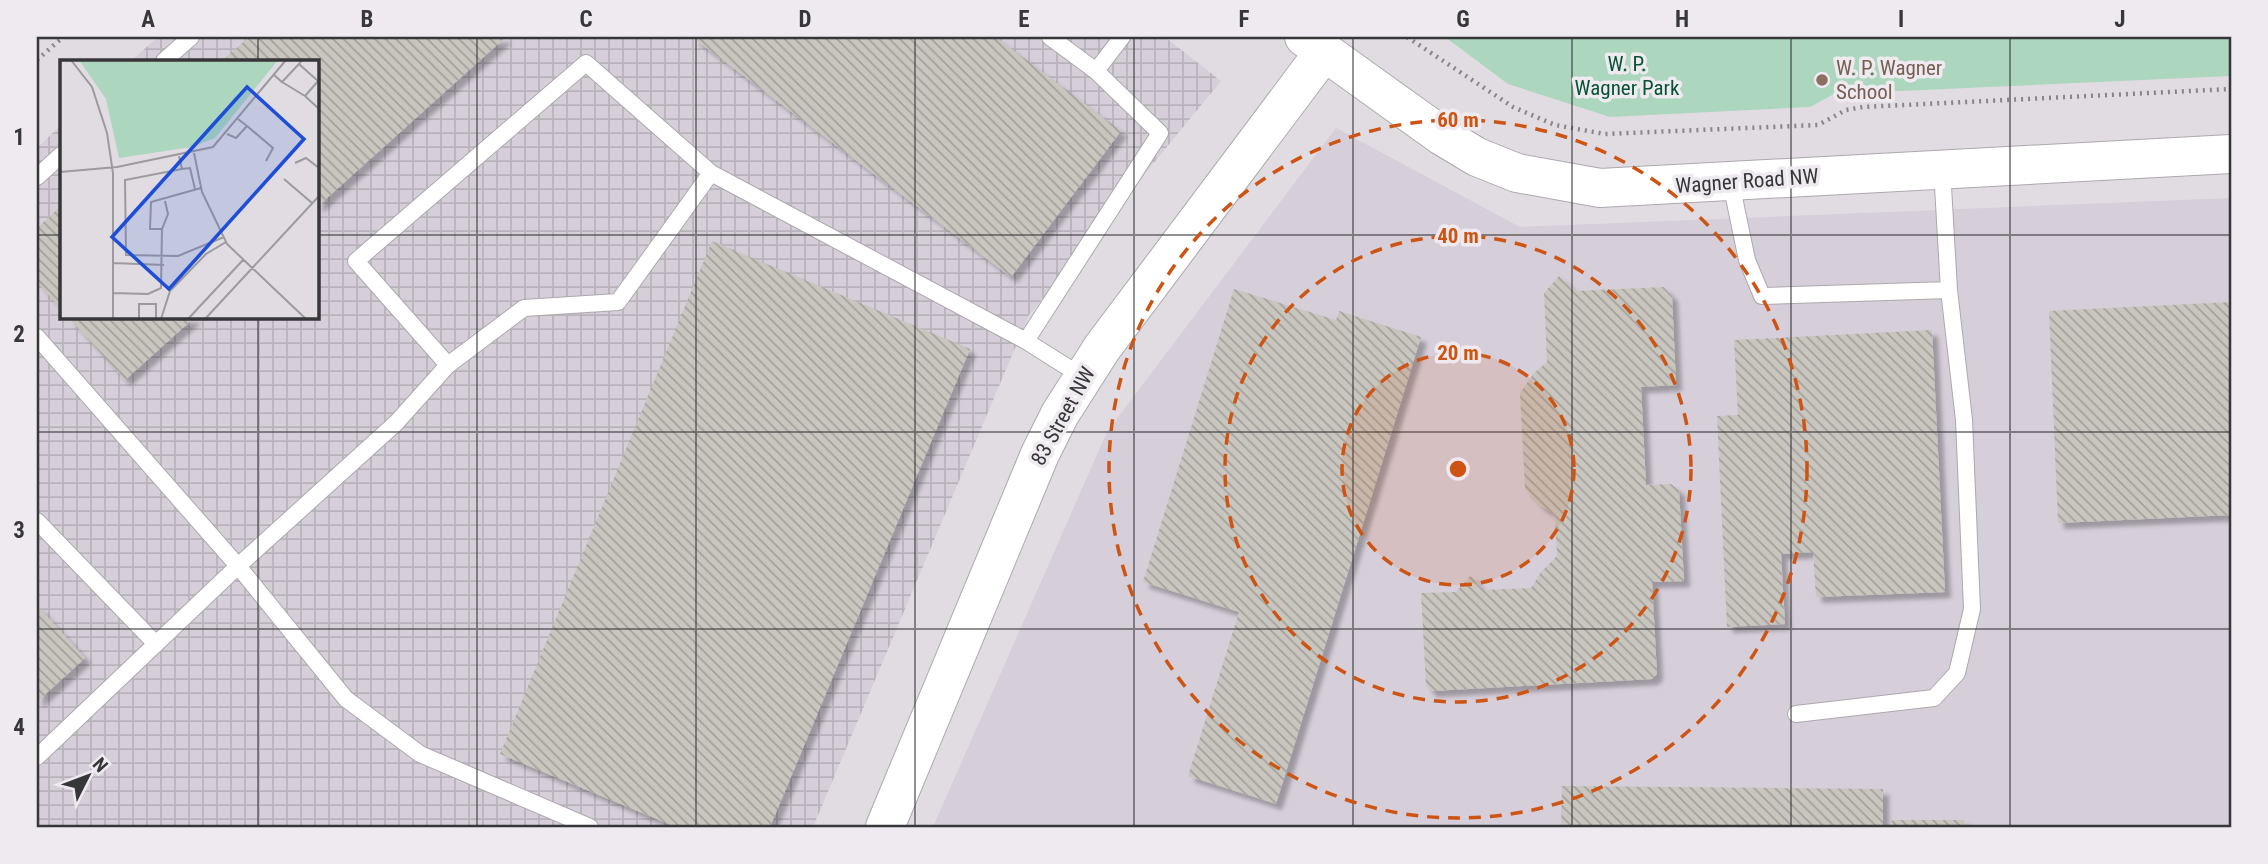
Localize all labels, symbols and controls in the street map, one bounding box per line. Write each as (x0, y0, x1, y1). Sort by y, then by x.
text: A (141, 6, 155, 33)
text: B (361, 6, 373, 33)
text: C (579, 6, 593, 33)
text: D (799, 6, 812, 33)
text: E (1018, 6, 1030, 33)
text: F (1239, 6, 1250, 33)
text: G (1456, 6, 1470, 33)
text: H (1675, 6, 1689, 33)
text: I (1898, 6, 1904, 33)
text: J (2114, 6, 2126, 33)
park label: W. P. Wagner Park (1575, 52, 1680, 100)
place label: W. P. Wagner School (1836, 56, 1942, 104)
inset map (60, 60, 318, 318)
marker: W. P. Wagner School (1814, 72, 1830, 88)
text: 60 m (1437, 108, 1479, 132)
text: 1 (13, 124, 25, 151)
street label: Wagner Road NW (1675, 164, 1819, 198)
text: 40 m (1437, 224, 1479, 248)
text: 2 (13, 321, 25, 348)
text: 20 m (1437, 341, 1479, 365)
street label: 83 Street NW (1026, 363, 1100, 469)
centre of rings (1446, 457, 1470, 481)
text: 3 (13, 517, 25, 544)
text: 4 (13, 714, 25, 741)
north arrow (52, 742, 122, 812)
text: N (88, 753, 113, 777)

